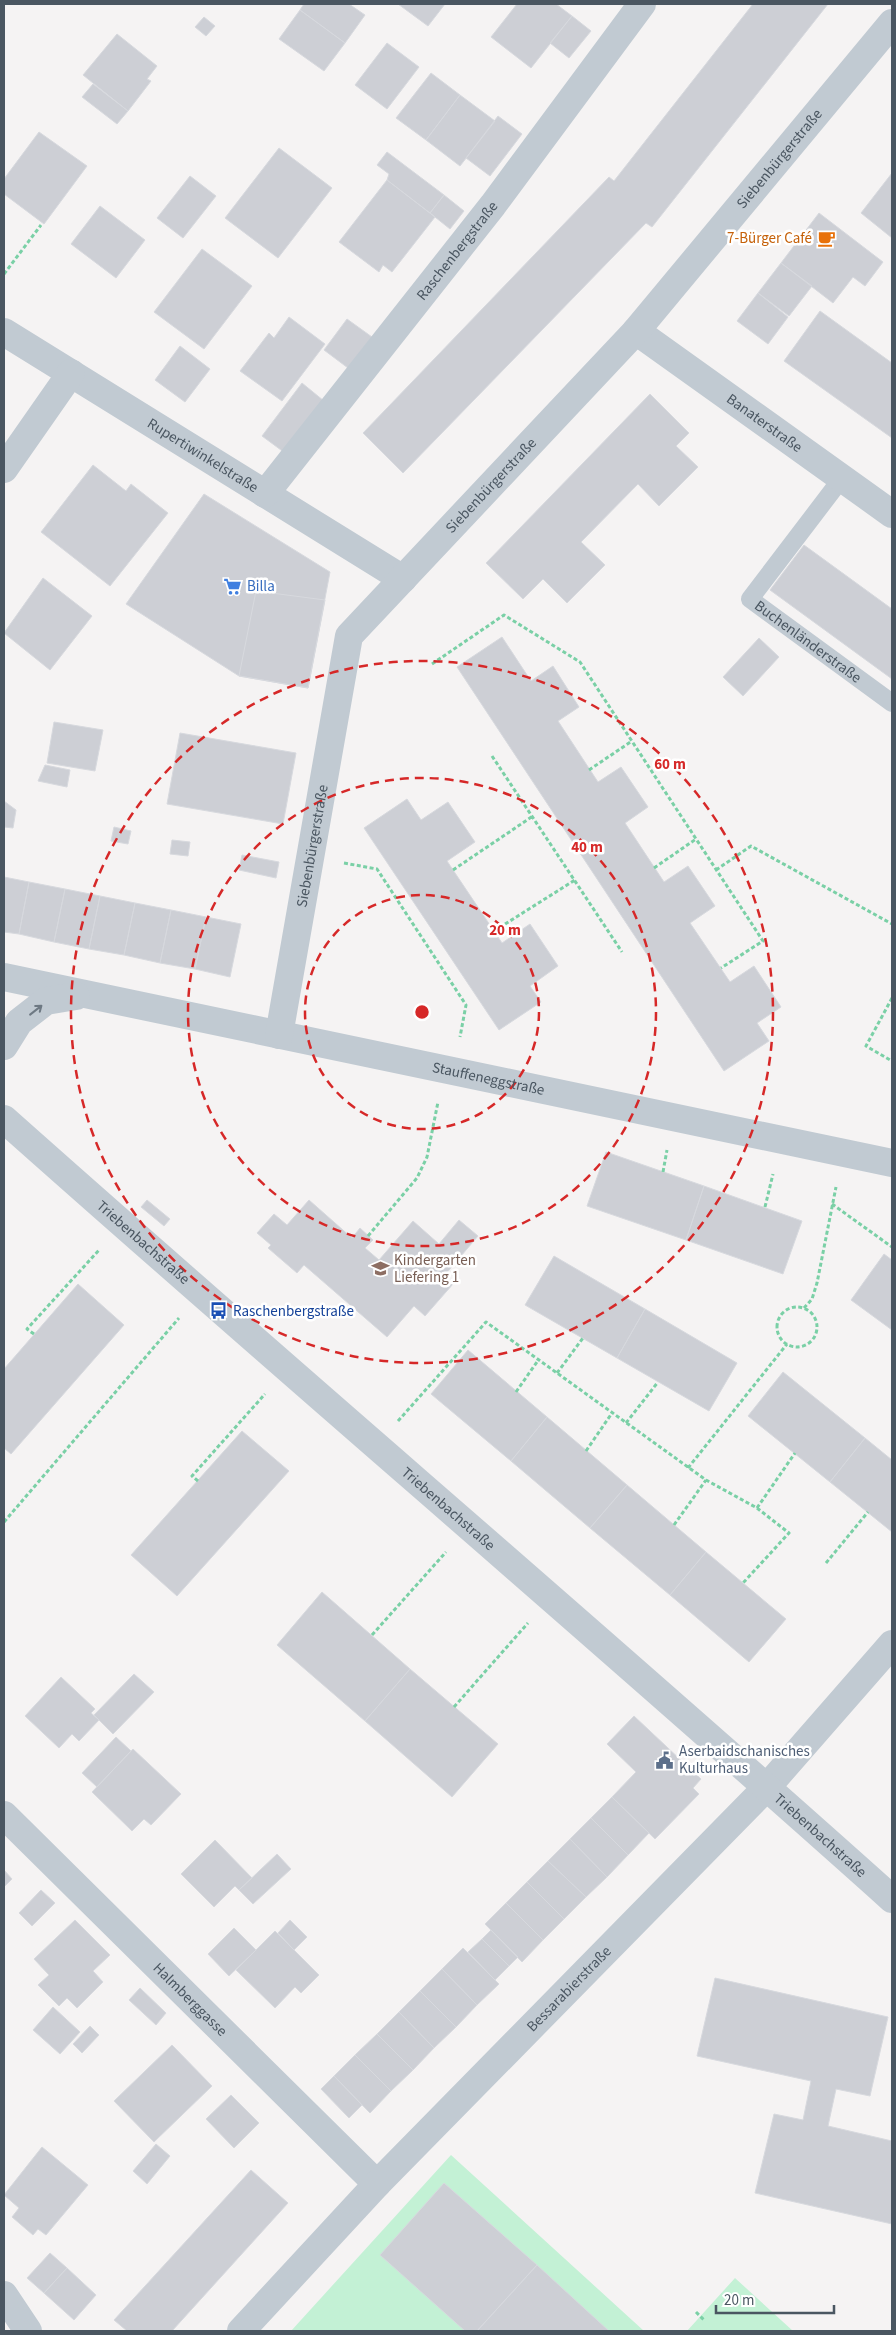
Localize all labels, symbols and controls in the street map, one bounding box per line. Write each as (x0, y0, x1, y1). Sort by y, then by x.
street label: Siebenbürgerstraße (732, 104, 827, 213)
street label: Raschenbergstraße (412, 197, 503, 305)
place label: 7-Bürger Café (727, 228, 812, 249)
cafe icon: 7-Bürger Café (816, 228, 836, 248)
street label: Banaterstraße (722, 389, 807, 458)
street label: Rupertiwinkelstraße (143, 413, 262, 498)
street label: Siebenbürgerstraße (441, 433, 541, 538)
supermarket icon: Billa (223, 576, 243, 596)
place label: Billa (247, 576, 275, 597)
street label: Buchenländerstraße (750, 596, 866, 688)
text: 60 m (654, 754, 686, 775)
street label: Siebenbürgerstraße (292, 783, 334, 909)
text: 40 m (571, 837, 603, 858)
text: 20 m (489, 920, 521, 941)
centre of rings (413, 1003, 431, 1021)
one-way arrow (29, 1004, 42, 1015)
street label: Stauffeneggstraße (430, 1057, 547, 1101)
street label: Triebenbachstraße (92, 1196, 194, 1289)
place label: Kindergarten Liefering 1 (394, 1250, 476, 1288)
school or university icon: Kindergarten Liefering 1 (370, 1259, 390, 1279)
bus stop icon: Raschenbergstraße (209, 1301, 229, 1321)
place label: Raschenbergstraße (233, 1301, 354, 1322)
street label: Triebenbachstraße (397, 1462, 499, 1556)
place label: Aserbaidschanisches Kulturhaus (679, 1741, 810, 1779)
public building icon: Aserbaidschanisches Kulturhaus (655, 1750, 675, 1770)
street label: Triebenbachstraße (769, 1788, 871, 1883)
street label: Bessarabierstraße (522, 1941, 616, 2037)
street label: Halmberggasse (148, 1958, 232, 2041)
scale bar (716, 2282, 834, 2314)
text: 20 m (724, 2290, 754, 2311)

